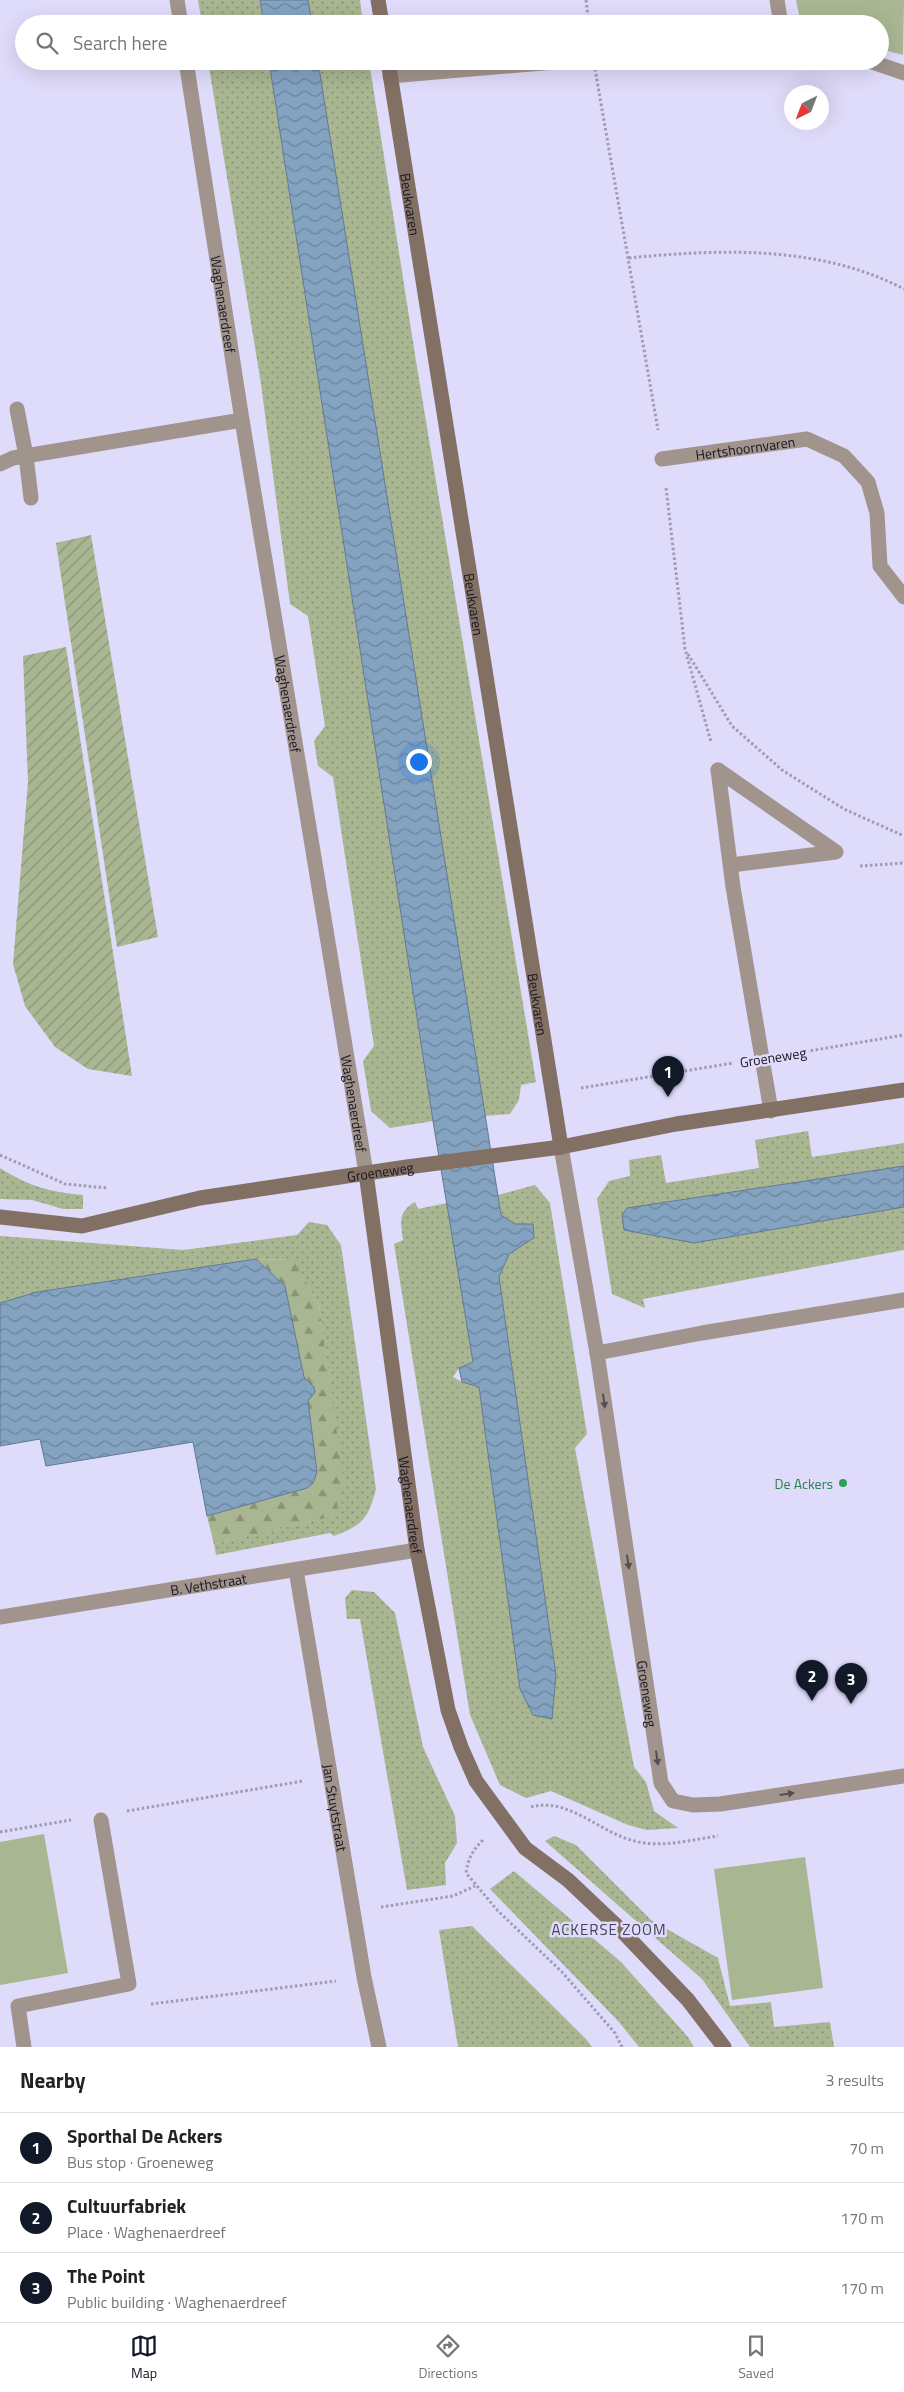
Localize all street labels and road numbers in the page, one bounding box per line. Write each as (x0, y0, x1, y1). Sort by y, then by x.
street label: Beukvaren (395, 172, 426, 237)
street label: Waghenaerdreef (206, 254, 242, 355)
street label: Hertshoornvaren (694, 430, 796, 465)
street label: Beukvaren (459, 571, 490, 637)
street label: Waghenaerdreef (270, 654, 307, 754)
street label: Beukvaren (523, 971, 554, 1037)
street label: Groeneweg (738, 1041, 808, 1073)
street label: Waghenaerdreef (336, 1053, 373, 1154)
street label: Groeneweg (345, 1156, 415, 1186)
street label: Waghenaerdreef (394, 1455, 428, 1556)
street label: B. Vethstraat (169, 1567, 248, 1600)
street label: Groeneweg (632, 1659, 663, 1728)
street label: Jan Stuytstraat (318, 1762, 353, 1853)

